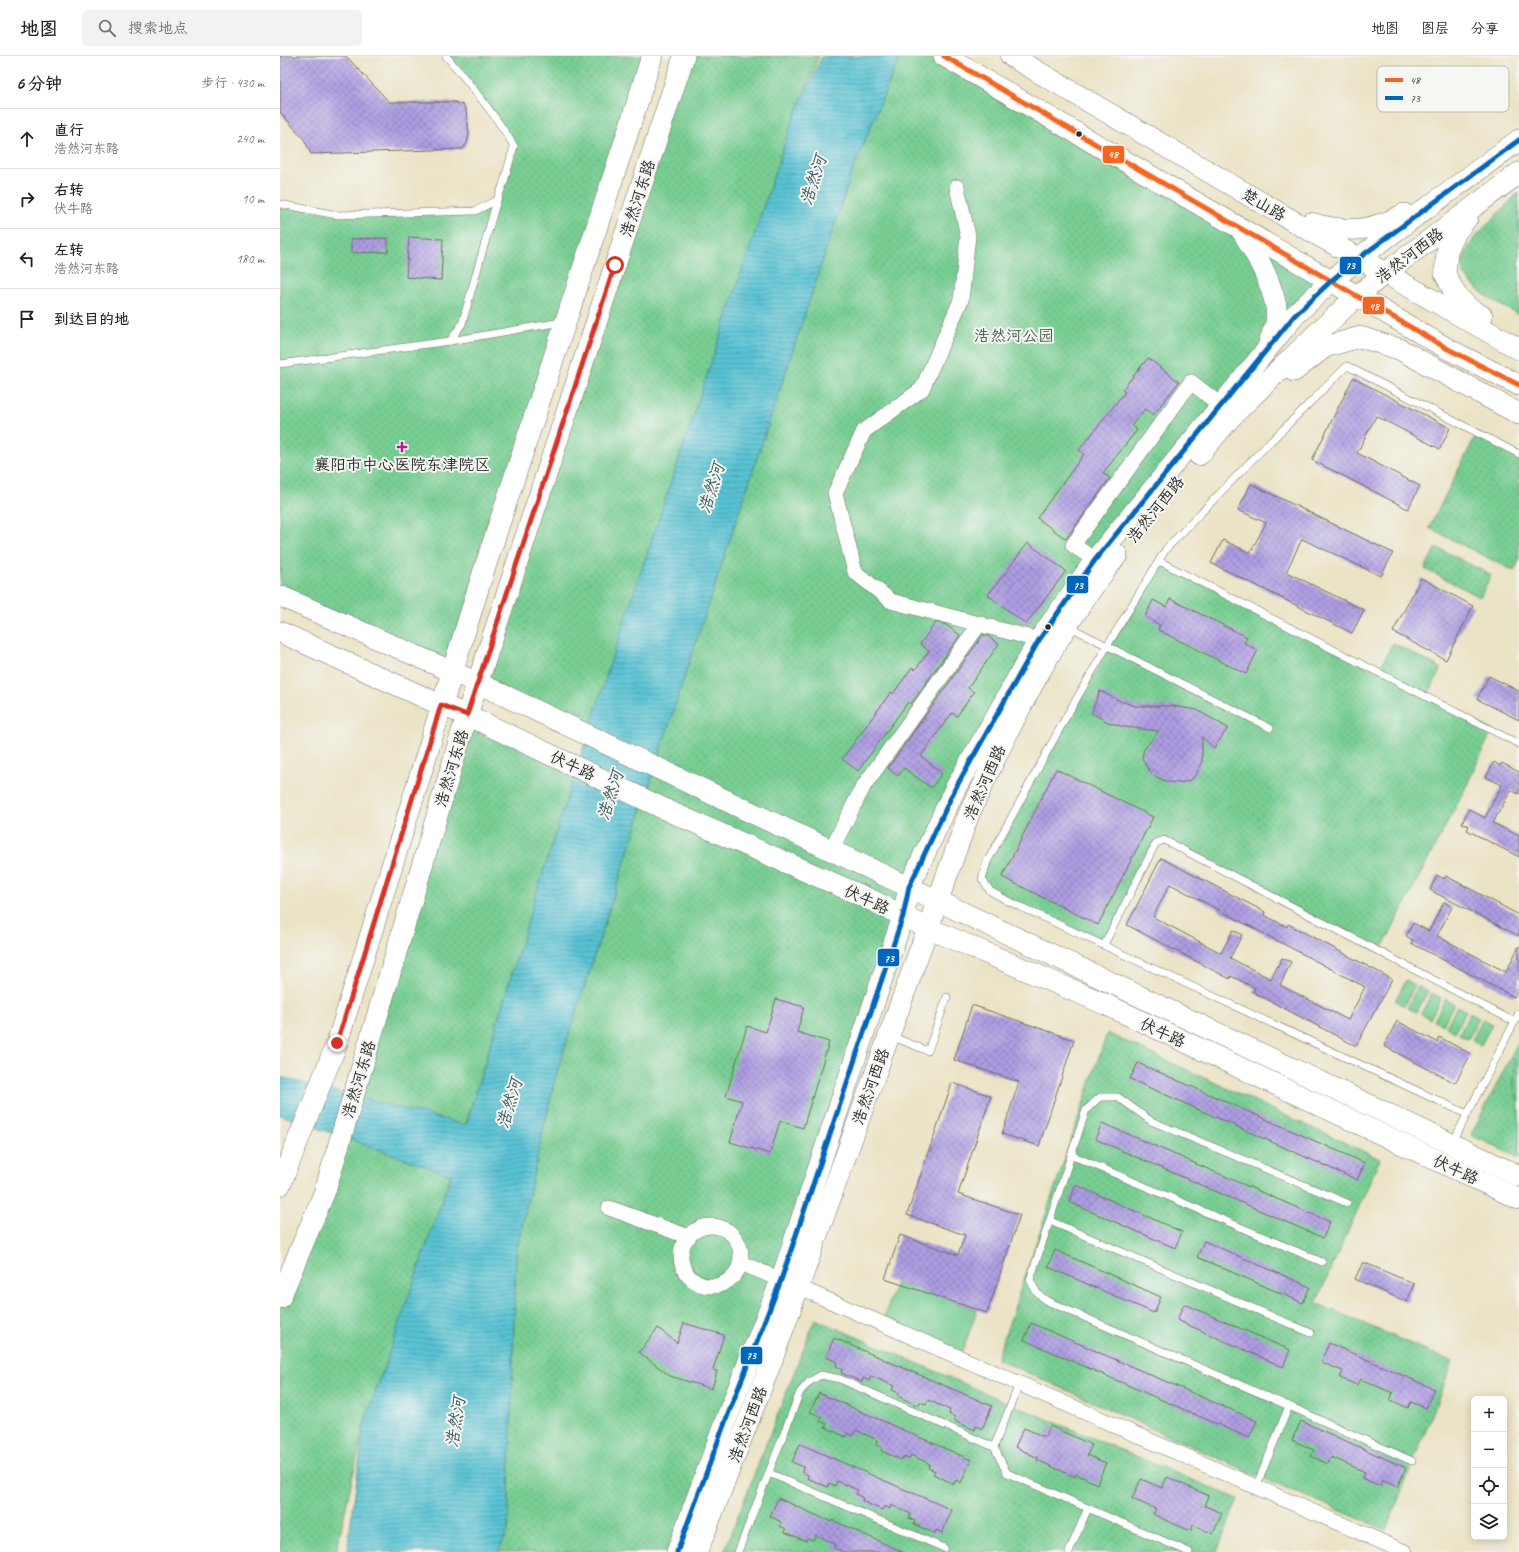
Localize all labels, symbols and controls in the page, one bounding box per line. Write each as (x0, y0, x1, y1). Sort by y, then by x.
search box (82, 10, 362, 46)
text: 地图 (20, 17, 58, 41)
icon: search (96, 17, 118, 39)
text: 搜索地点 (128, 19, 188, 38)
text: 地图 (1371, 20, 1399, 37)
text: 图层 (1421, 20, 1449, 37)
text: 分享 (1471, 20, 1499, 37)
legend (1377, 66, 1509, 112)
text: 6 分钟 (16, 73, 62, 94)
text: 48 (1410, 73, 1421, 87)
text: 步行 · 430 m (201, 75, 264, 91)
text: 73 (1410, 91, 1421, 105)
text: 直行 (54, 121, 84, 140)
icon: ahead (16, 128, 38, 150)
unlabelled marker (1074, 129, 1084, 139)
text: 240 m (236, 131, 264, 147)
text: 浩然河东路 (54, 141, 119, 157)
line badge: 48 (1102, 145, 1125, 164)
text: 48 (1108, 147, 1120, 161)
water label: 浩然河 (796, 150, 832, 208)
street label: 浩然河东路 (616, 157, 660, 239)
text: 右转 (54, 181, 84, 200)
street label: 楚山路 (1238, 184, 1289, 226)
icon: right (16, 188, 38, 210)
text: 10 m (242, 191, 264, 207)
text: 伏牛路 (54, 201, 93, 217)
street label: 浩然河西路 (1372, 224, 1448, 288)
text: 左转 (54, 241, 84, 260)
icon: left (16, 248, 38, 270)
text: 180 m (236, 251, 264, 267)
route start (606, 256, 624, 274)
line badge: 73 (1339, 256, 1362, 275)
text: 73 (1345, 258, 1356, 272)
text: 浩然河东路 (54, 261, 119, 277)
line badge: 48 (1362, 296, 1385, 315)
text: 48 (1369, 299, 1381, 313)
icon: arrive (16, 308, 38, 330)
text: 到达目的地 (54, 310, 129, 329)
park label: 浩然河公园 (974, 326, 1054, 346)
marker: 襄阳市中心医院东津院区 (396, 441, 408, 453)
place label: 襄阳市中心医院东津院区 (314, 455, 490, 475)
water label: 浩然河 (694, 458, 730, 516)
street label: 浩然河西路 (1123, 472, 1189, 547)
line badge: 73 (1066, 575, 1089, 594)
text: 73 (1073, 578, 1084, 592)
unlabelled marker (1043, 622, 1053, 632)
street label: 浩然河东路 (431, 727, 473, 809)
street label: 浩然河西路 (960, 742, 1010, 823)
street label: 伏牛路 (547, 747, 599, 785)
water label: 浩然河 (593, 765, 629, 823)
street label: 伏牛路 (841, 881, 893, 919)
line badge: 73 (877, 948, 900, 967)
text: 73 (884, 951, 895, 965)
street label: 伏牛路 (1137, 1014, 1189, 1052)
route end (328, 1034, 346, 1052)
street label: 浩然河东路 (338, 1038, 380, 1120)
street label: 浩然河西路 (848, 1045, 894, 1127)
water label: 浩然河 (492, 1073, 528, 1131)
street label: 伏牛路 (1430, 1151, 1482, 1189)
line badge: 73 (740, 1346, 763, 1365)
text: 73 (746, 1348, 757, 1362)
street label: 浩然河西路 (724, 1383, 772, 1465)
water label: 浩然河 (441, 1392, 470, 1449)
map controls (1471, 1396, 1507, 1540)
button: + (1471, 1396, 1507, 1432)
button: − (1471, 1432, 1507, 1468)
button: locate (1471, 1468, 1507, 1504)
button: layers (1471, 1504, 1507, 1540)

